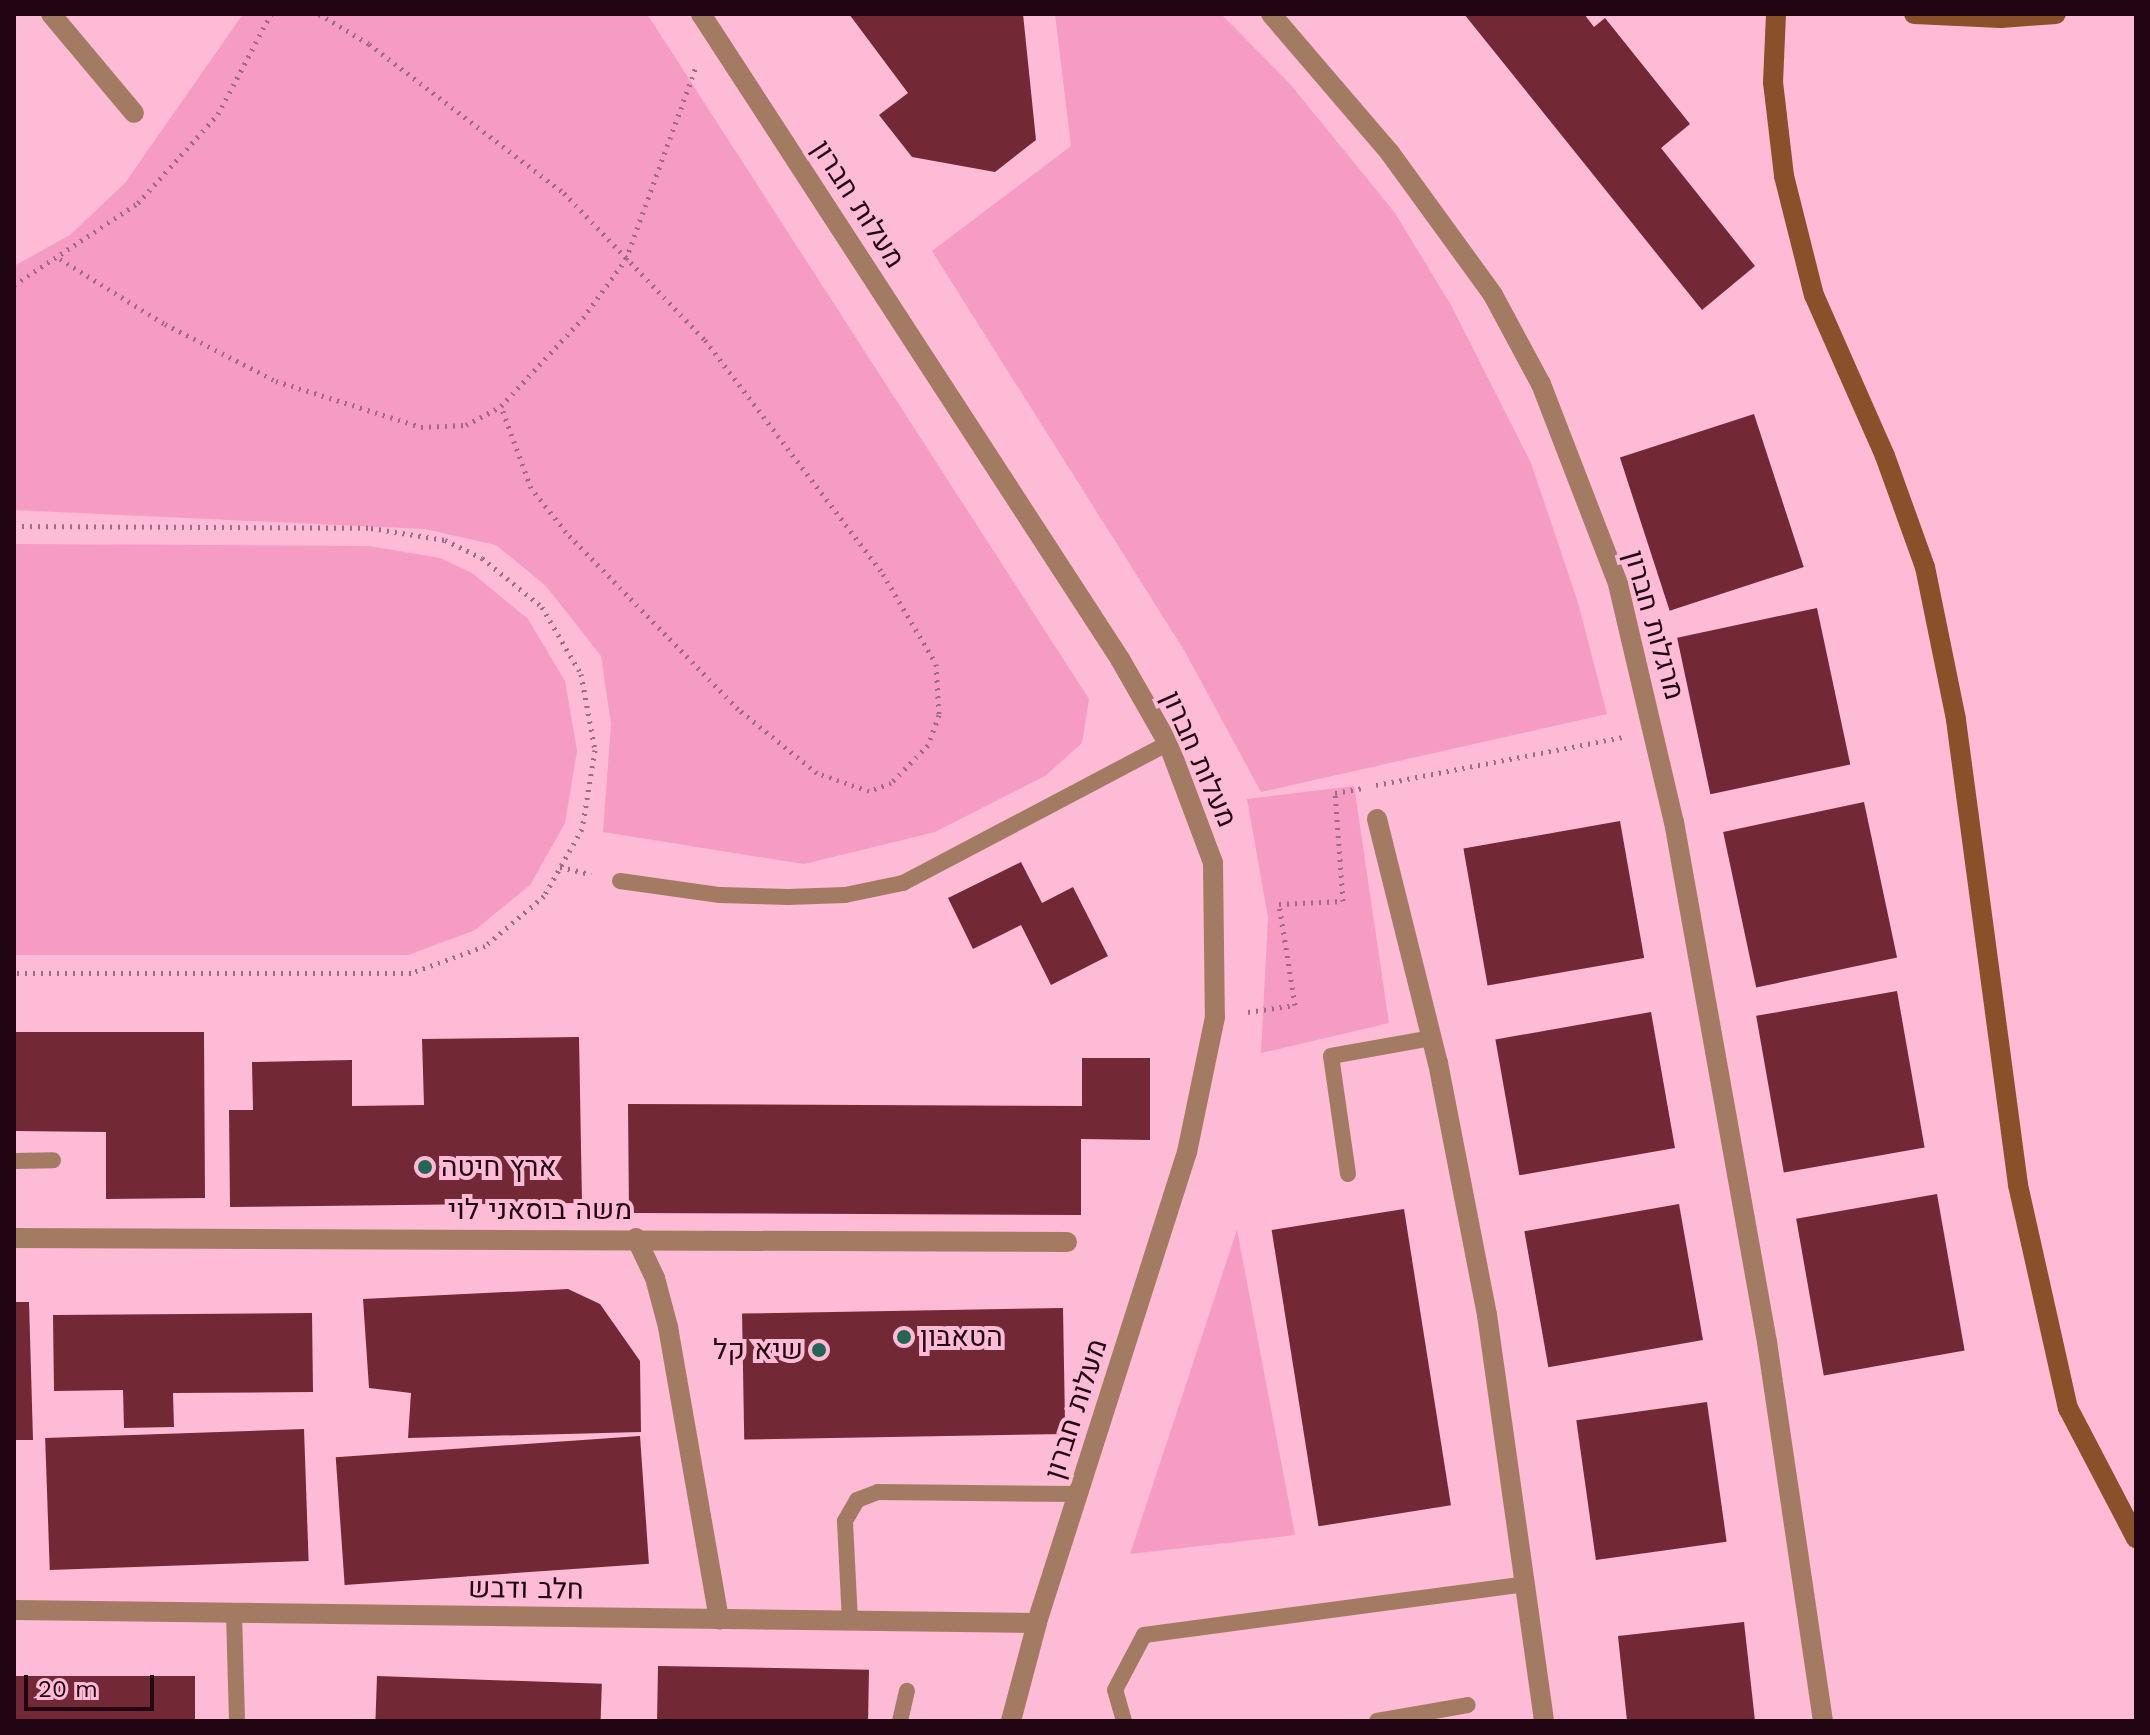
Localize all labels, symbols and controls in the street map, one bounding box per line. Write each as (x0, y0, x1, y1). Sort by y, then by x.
street label: מעלות חברון (804, 134, 912, 274)
street label: מרגלות חברון (1617, 546, 1691, 704)
street label: מעלות חברון (1154, 686, 1244, 832)
place label: ארץ חיטה (441, 1150, 556, 1184)
marker: ארץ חיטה (416, 1158, 434, 1176)
street label: משה בוסאני לוי (448, 1193, 632, 1227)
place label: הטאבון (920, 1320, 1003, 1354)
marker: הטאבון (895, 1328, 913, 1346)
place label: שיא קל (713, 1333, 803, 1367)
street label: מעלות חברון (1038, 1335, 1114, 1483)
marker: שיא קל (810, 1341, 828, 1359)
street label: חלב ודבש (468, 1571, 584, 1607)
scale bar (28, 1659, 158, 1709)
text: 20 m (38, 1675, 98, 1703)

